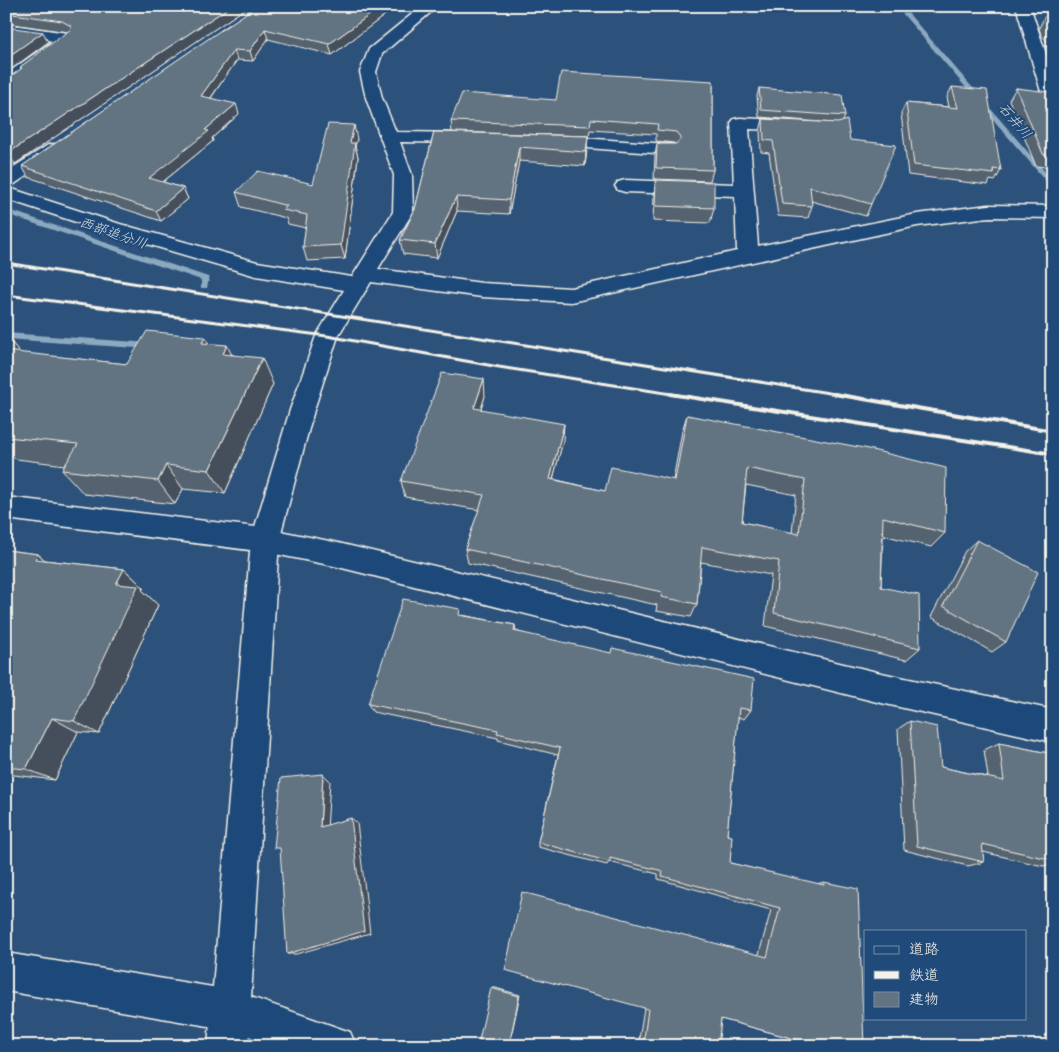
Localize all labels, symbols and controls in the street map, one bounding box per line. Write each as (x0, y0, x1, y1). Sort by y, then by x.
water label: 石井川 (995, 100, 1035, 142)
water label: 西部追分川 (77, 214, 149, 252)
legend (864, 930, 1026, 1020)
text: 道路 (909, 940, 939, 959)
text: 鉄道 (909, 966, 939, 985)
text: 建物 (909, 990, 939, 1009)

